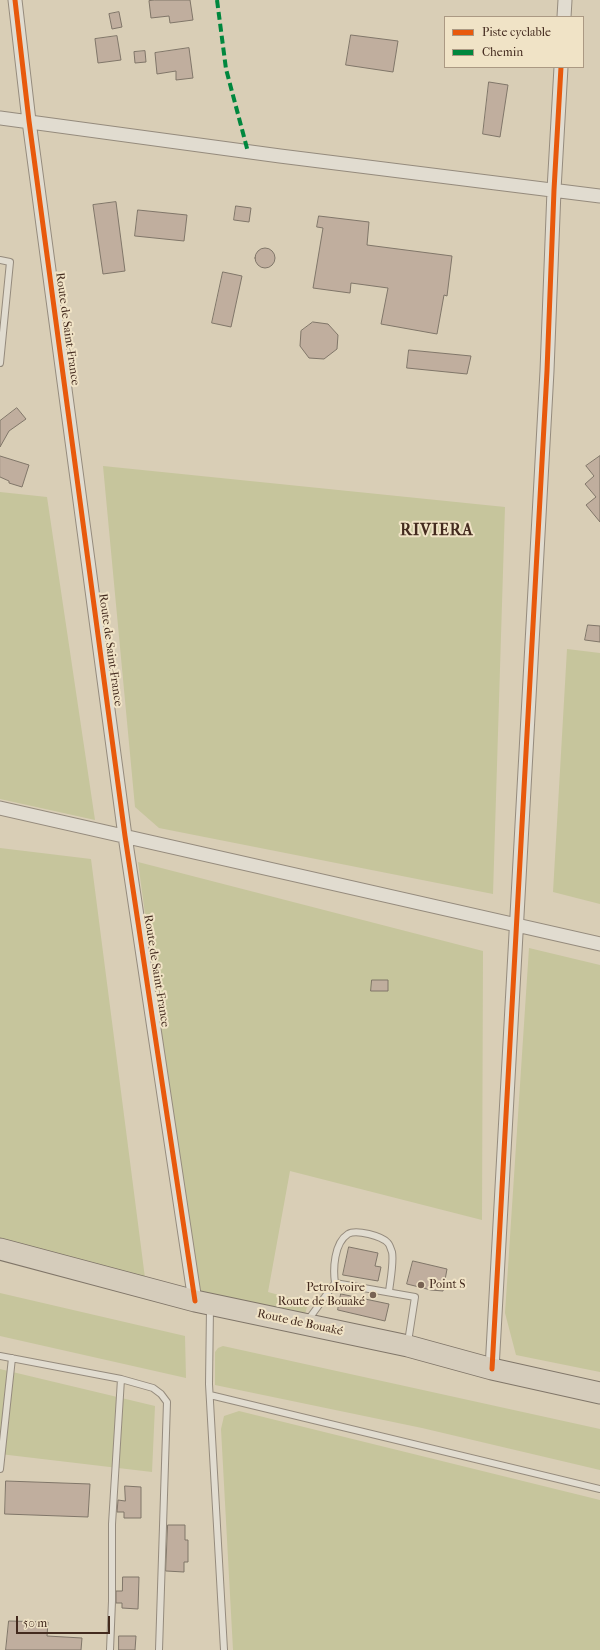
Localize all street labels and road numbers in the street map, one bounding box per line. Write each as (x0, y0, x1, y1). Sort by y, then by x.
street label: Route de Saint-France (52, 272, 82, 386)
street label: Route de Saint-France (95, 593, 125, 707)
street label: Route de Saint-France (140, 914, 172, 1028)
street label: Route de Bouaké (256, 1307, 344, 1339)

